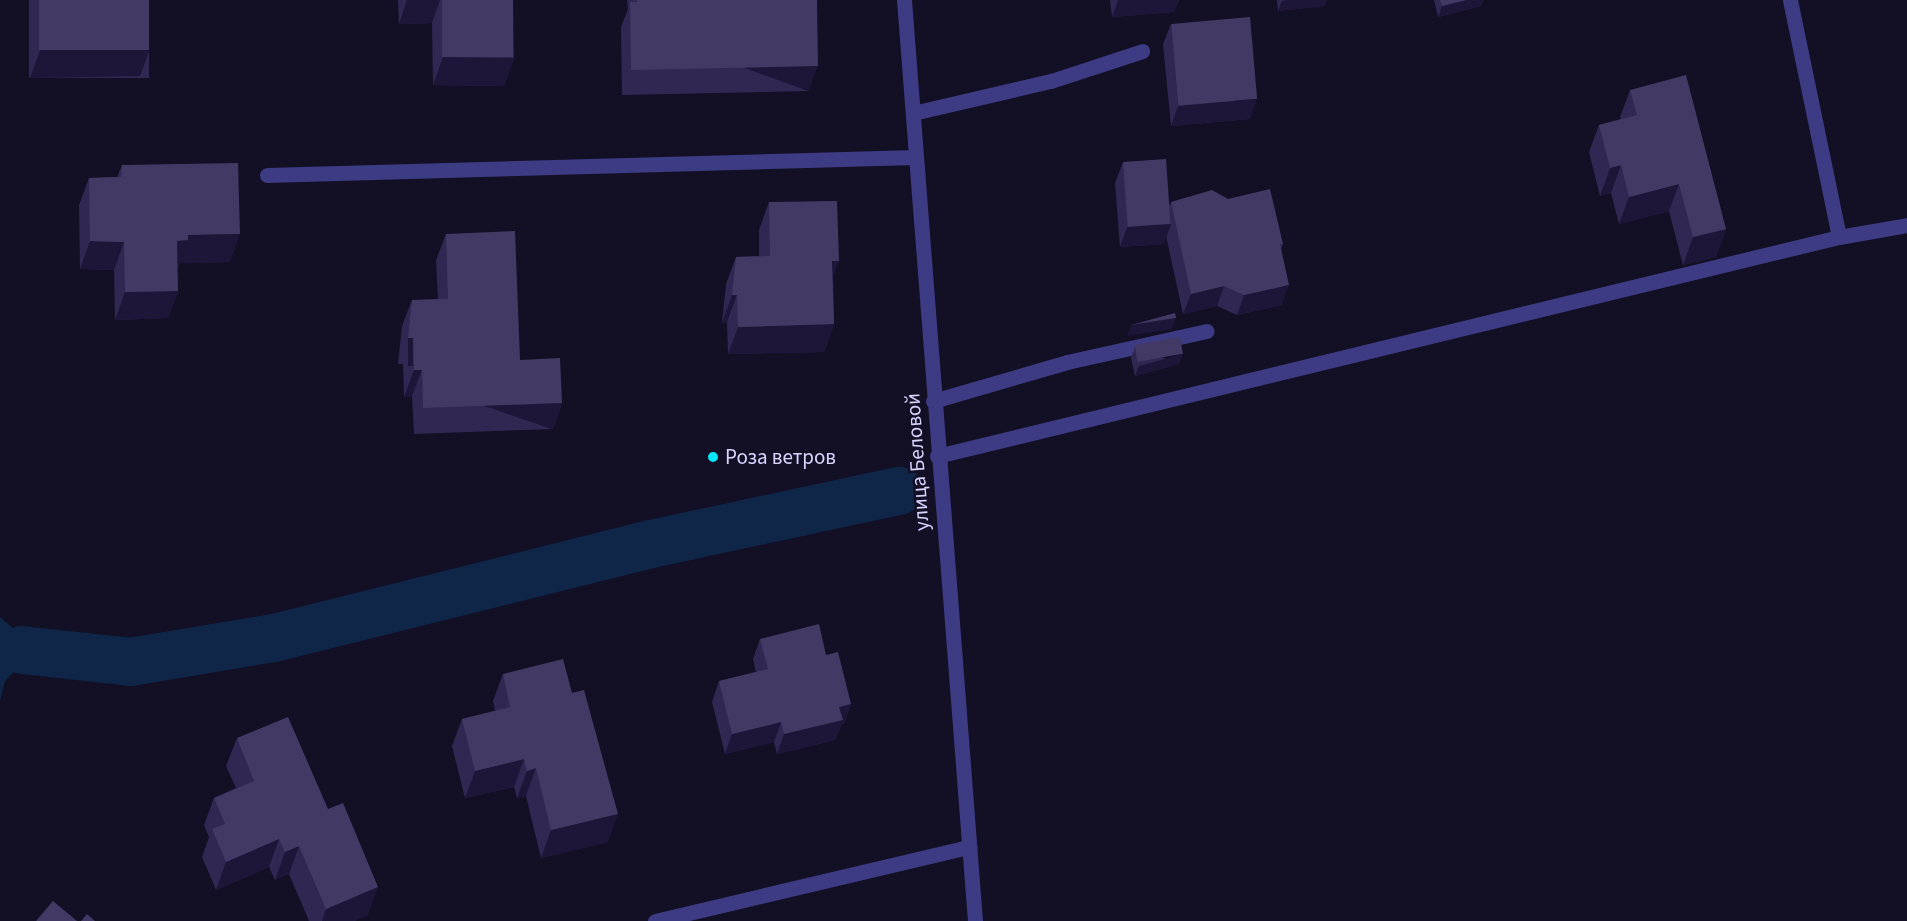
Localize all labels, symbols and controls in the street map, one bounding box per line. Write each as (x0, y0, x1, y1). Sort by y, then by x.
street label: улица Беловой (900, 392, 934, 532)
place label: Роза ветров (725, 444, 836, 470)
marker: Роза ветров (706, 450, 720, 464)

